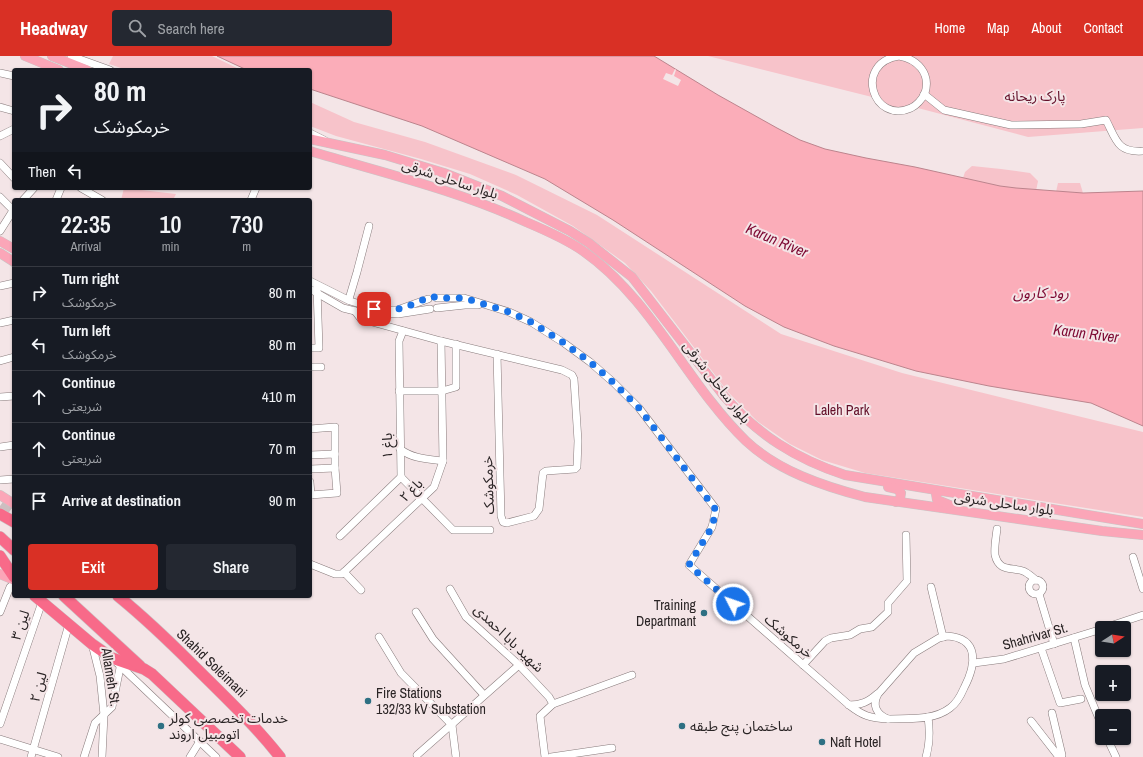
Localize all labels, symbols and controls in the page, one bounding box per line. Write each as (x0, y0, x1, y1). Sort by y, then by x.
search box (112, 10, 392, 46)
text: Headway (20, 15, 88, 41)
icon: search (126, 17, 148, 39)
text: Search here (158, 18, 225, 39)
text: Home (934, 19, 965, 37)
text: Map (987, 19, 1009, 37)
text: About (1031, 19, 1061, 37)
text: Contact (1083, 19, 1123, 37)
text: 80 m (94, 72, 146, 110)
icon: right (28, 84, 80, 136)
park label: پارک ریحانه (1005, 87, 1065, 106)
text: خرمکوشک (94, 114, 170, 139)
street label: بلوار ساحلی شرقی (400, 155, 501, 203)
icon: left (64, 160, 86, 182)
text: Then (28, 161, 56, 182)
text: 22:35 (61, 208, 111, 240)
text: 10 (160, 208, 181, 240)
text: 730 (230, 208, 263, 240)
water label: Karun River (743, 218, 812, 263)
text: Arrival (70, 238, 101, 255)
text: min (162, 238, 179, 255)
text: m (242, 238, 251, 255)
text: Turn right (62, 268, 119, 289)
icon: right (28, 282, 50, 304)
text: 80 m (269, 282, 296, 303)
water label: رود کارون (1013, 282, 1069, 303)
pin (357, 292, 391, 326)
text: خرمکوشک (62, 294, 117, 311)
icon: arrive (363, 298, 385, 320)
water label: Karun River (1052, 319, 1121, 348)
text: Turn left (62, 320, 110, 341)
icon: left (28, 334, 50, 356)
text: 80 m (269, 334, 296, 355)
street label: بلوار ساحلی شرقی (679, 337, 755, 427)
text: خرمکوشک (62, 346, 117, 363)
text: Continue (62, 372, 115, 393)
icon: ahead (28, 386, 50, 408)
text: 410 m (262, 386, 296, 407)
text: شریعتی (62, 398, 102, 415)
park label: Laleh Park (815, 401, 870, 419)
text: Continue (62, 424, 115, 445)
street label: باغ ۱ (378, 433, 398, 459)
icon: ahead (28, 438, 50, 460)
text: 70 m (269, 438, 296, 459)
text: شریعتی (62, 450, 102, 467)
street label: خرمکوشک (478, 455, 498, 515)
street label: باغ ۲ (395, 474, 428, 507)
street label: بلوار ساحلی شرقی (953, 487, 1055, 519)
icon: arrive (28, 490, 50, 512)
text: Arrive at destination (62, 490, 181, 511)
text: 90 m (269, 490, 296, 511)
button: Exit (28, 544, 158, 590)
button: Share (166, 544, 296, 590)
position arrow (712, 583, 754, 625)
place label: Training Departmant (636, 596, 697, 630)
street label: شهید بابا احمدی (470, 600, 548, 676)
street label: لین ۳ (7, 608, 33, 642)
marker: Training Departmant (699, 608, 709, 618)
street label: خرمکوشک (761, 610, 817, 662)
street label: Shahrivar St. (1000, 618, 1070, 654)
north arrow (1095, 621, 1131, 657)
map controls (1095, 621, 1131, 745)
street label: Shahid Soleimani (173, 625, 251, 701)
street label: Allameh St. (97, 646, 124, 707)
button: + (1095, 665, 1131, 701)
street label: لین ۲ (25, 670, 51, 704)
place label: Fire Stations 132/33 kV Substation (376, 684, 486, 718)
marker: Fire Stations 132/33 kV Substation (363, 696, 373, 706)
place label: خدمات تخصصی کولر اتومبیل اروند (168, 709, 288, 743)
button: − (1095, 709, 1131, 745)
place label: ساختمان پنج طبقه (690, 717, 793, 737)
marker: خدمات تخصصی کولر اتومبیل اروند (156, 721, 166, 731)
marker: ساختمان پنج طبقه (677, 721, 687, 731)
place label: Naft Hotel (830, 733, 881, 751)
marker: Naft Hotel (817, 737, 827, 747)

